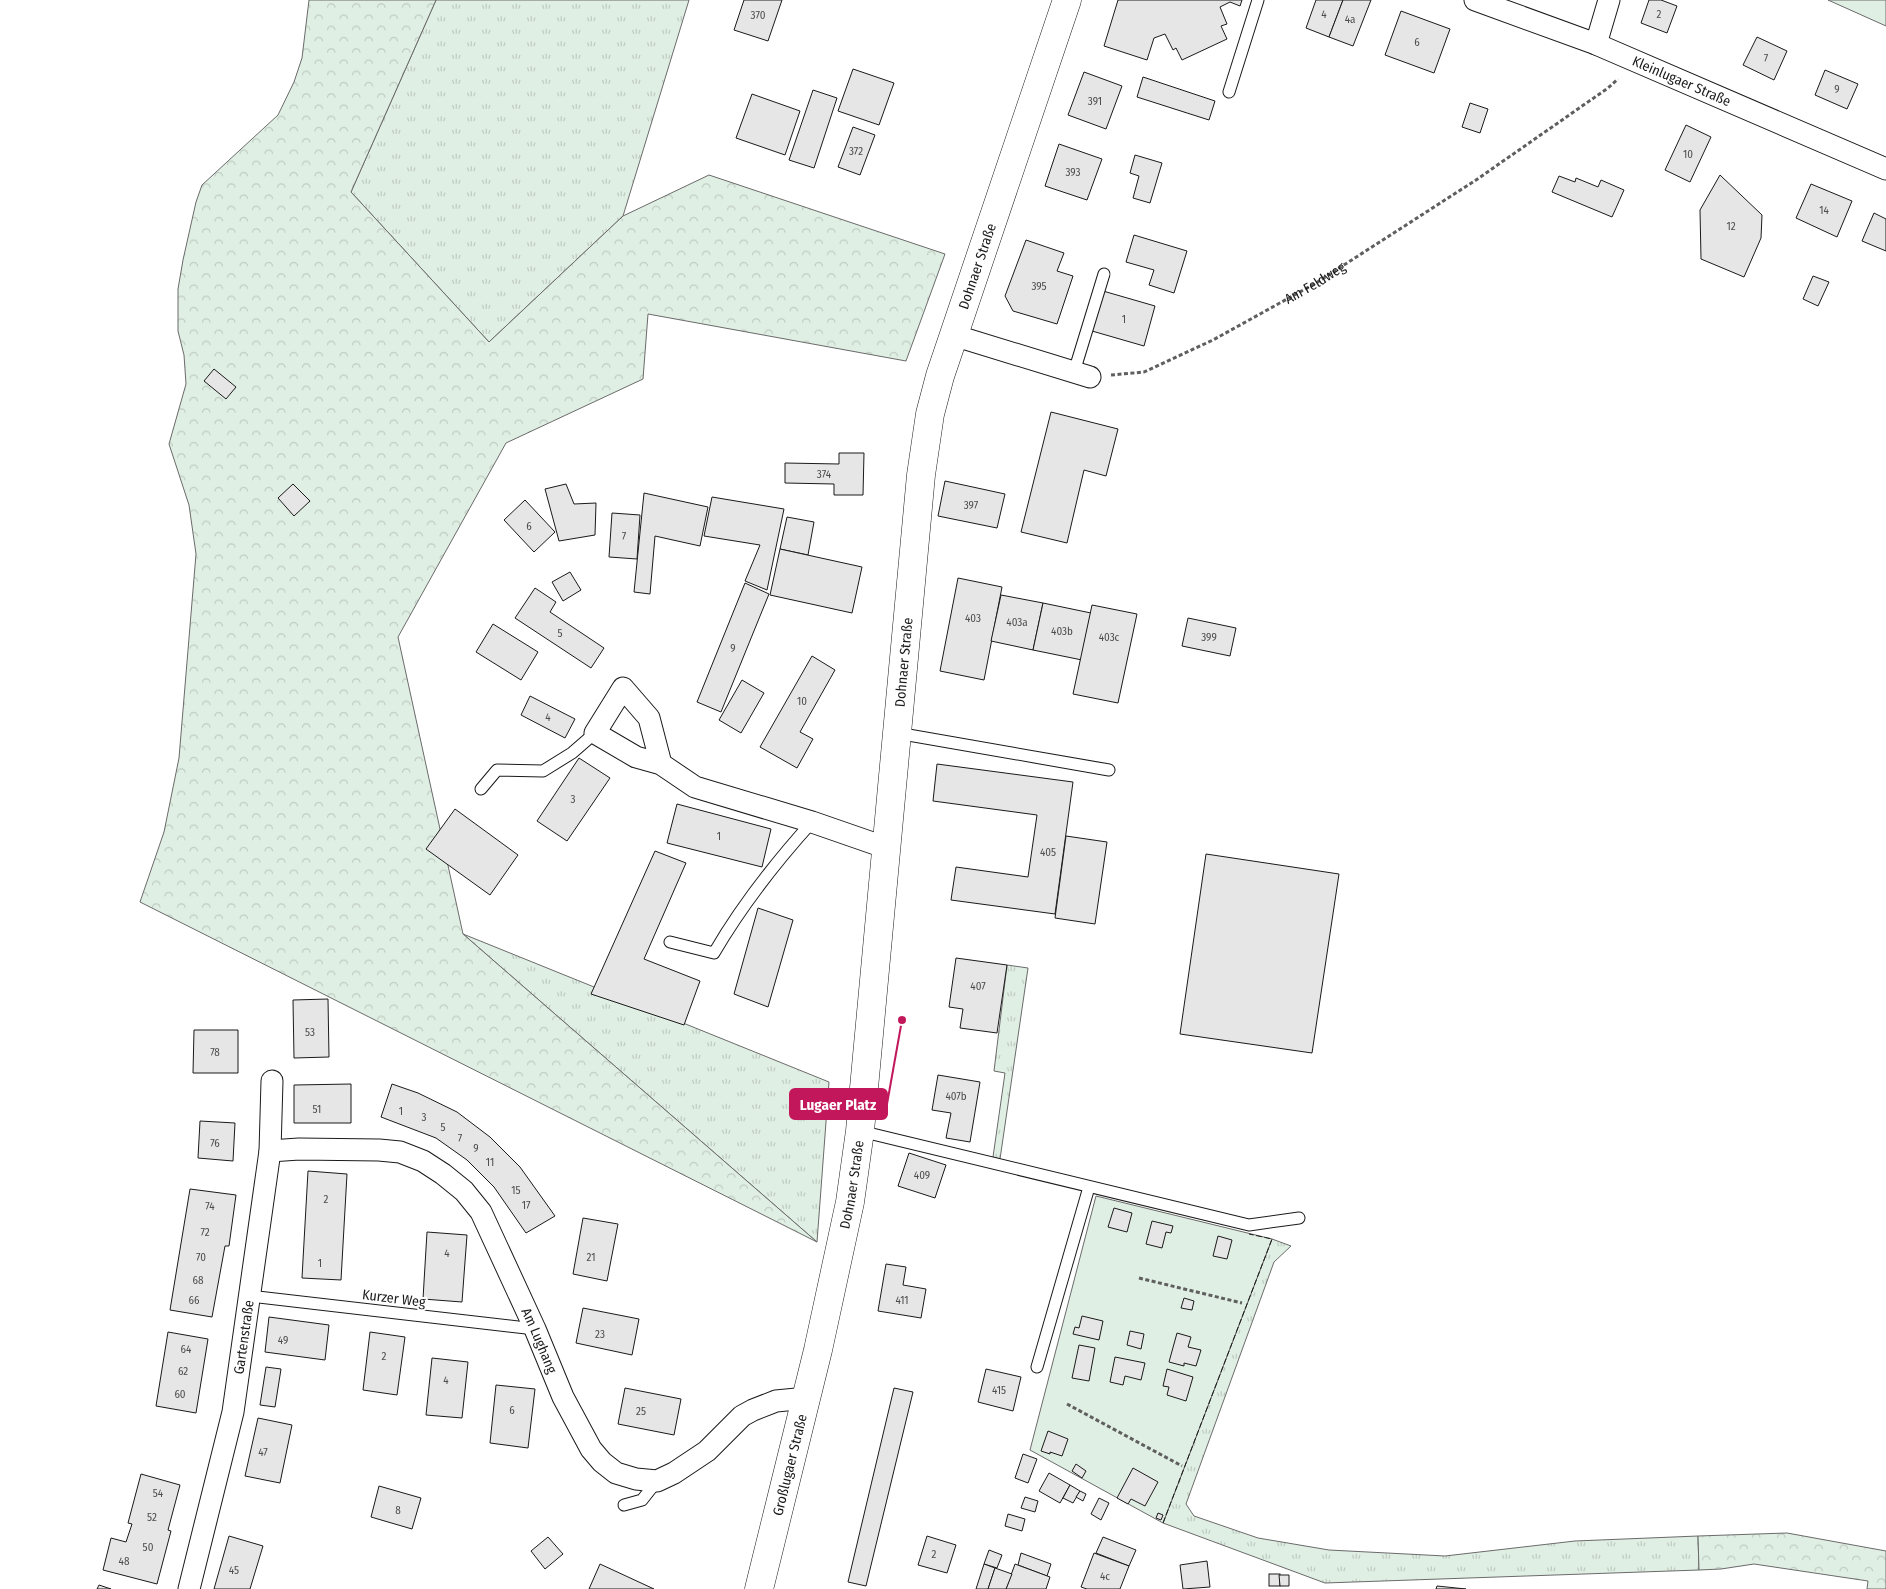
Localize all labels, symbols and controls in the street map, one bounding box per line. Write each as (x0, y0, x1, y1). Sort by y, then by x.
house number: 4 (1321, 8, 1327, 21)
house number: 2 (1657, 8, 1662, 21)
house number: 370 (751, 9, 766, 22)
house number: 4a (1345, 13, 1355, 26)
house number: 6 (1414, 36, 1420, 49)
house number: 7 (1764, 52, 1769, 65)
street label: Kleinlugaer Straße (1630, 53, 1733, 110)
house number: 9 (1834, 83, 1840, 96)
house number: 391 (1088, 95, 1102, 108)
house number: 372 (849, 145, 863, 158)
house number: 10 (1683, 148, 1693, 161)
house number: 393 (1066, 166, 1080, 179)
house number: 14 (1819, 204, 1829, 217)
house number: 12 (1726, 220, 1736, 233)
street label: Dohnaer Straße (955, 221, 1000, 311)
street label: Am Feldweg (1282, 258, 1349, 308)
house number: 395 (1031, 280, 1047, 293)
house number: 1 (1122, 313, 1126, 326)
house number: 374 (817, 468, 832, 481)
house number: 397 (964, 499, 979, 512)
house number: 6 (526, 520, 532, 533)
house number: 7 (622, 530, 627, 543)
house number: 403 (965, 612, 981, 625)
house number: 403a (1006, 616, 1028, 629)
street label: Dohnaer Straße (891, 617, 917, 708)
house number: 403b (1051, 625, 1073, 638)
house number: 5 (557, 627, 563, 640)
house number: 403c (1099, 631, 1120, 644)
house number: 399 (1201, 631, 1217, 644)
house number: 9 (730, 642, 736, 655)
house number: 10 (797, 695, 807, 708)
house number: 4 (545, 711, 551, 724)
house number: 3 (571, 793, 576, 806)
house number: 1 (717, 830, 721, 843)
house number: 405 (1040, 846, 1056, 859)
house number: 407 (970, 980, 986, 993)
house number: 53 (305, 1026, 315, 1039)
house number: 78 (210, 1046, 220, 1059)
callout: Lugaer Platz (790, 1089, 887, 1119)
house number: 407b (945, 1090, 967, 1103)
text: Lugaer Platz (800, 1096, 877, 1114)
house number: 51 (313, 1103, 321, 1116)
house number: 1 (399, 1105, 403, 1118)
house number: 3 (422, 1111, 427, 1124)
house number: 5 (440, 1121, 446, 1134)
house number: 7 (458, 1132, 463, 1145)
house number: 76 (210, 1137, 220, 1150)
street label: Dohnaer Straße (836, 1139, 868, 1231)
house number: 9 (473, 1142, 479, 1155)
house number: 11 (486, 1156, 494, 1169)
house number: 409 (914, 1169, 930, 1182)
house number: 15 (511, 1184, 521, 1197)
house number: 2 (324, 1193, 329, 1206)
house number: 17 (522, 1199, 531, 1212)
house number: 74 (205, 1200, 215, 1213)
house number: 72 (200, 1226, 210, 1239)
house number: 4 (444, 1247, 450, 1260)
house number: 70 (196, 1251, 206, 1264)
house number: 21 (587, 1251, 595, 1264)
house number: 1 (318, 1257, 322, 1270)
house number: 68 (193, 1274, 204, 1287)
street label: Kurzer Weg (361, 1286, 427, 1311)
house number: 66 (189, 1294, 200, 1307)
house number: 411 (895, 1294, 909, 1307)
street label: Gartenstraße (230, 1299, 258, 1375)
street label: Am Lughang (517, 1305, 561, 1376)
house number: 23 (595, 1328, 605, 1341)
house number: 49 (278, 1334, 288, 1347)
house number: 64 (181, 1343, 192, 1356)
house number: 2 (382, 1350, 387, 1363)
house number: 62 (178, 1365, 188, 1378)
house number: 4 (443, 1374, 449, 1387)
house number: 415 (992, 1384, 1006, 1397)
house number: 60 (174, 1388, 186, 1401)
house number: 6 (509, 1404, 515, 1417)
house number: 25 (636, 1405, 646, 1418)
street label: Großlugaer Straße (769, 1412, 811, 1517)
house number: 47 (258, 1446, 268, 1459)
house number: 54 (153, 1487, 164, 1500)
house number: 8 (395, 1504, 401, 1517)
house number: 52 (147, 1511, 157, 1524)
house number: 50 (143, 1541, 154, 1554)
house number: 2 (932, 1548, 937, 1561)
house number: 48 (119, 1555, 130, 1568)
house number: 45 (229, 1564, 239, 1577)
house number: 4c (1100, 1570, 1110, 1583)

